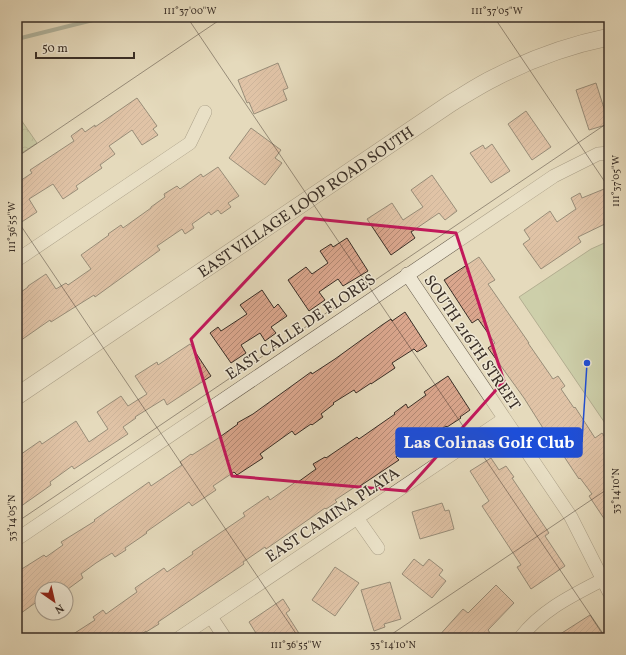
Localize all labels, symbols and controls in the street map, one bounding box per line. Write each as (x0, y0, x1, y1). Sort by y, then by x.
text: 111°37'00"W (163, 4, 217, 18)
text: 111°37'05"W (471, 4, 523, 18)
scale bar (36, 34, 134, 60)
text: 50 m (42, 41, 68, 57)
street label: EAST VILLAGE LOOP ROAD SOUTH (194, 122, 419, 284)
text: 111°37'05"W (609, 155, 623, 207)
text: 111°36'55"W (5, 201, 19, 253)
street label: EAST CALLE DE FLORES (222, 269, 380, 386)
street label: SOUTH 216TH STREET (418, 271, 525, 415)
callout: Las Colinas Golf Club (396, 428, 582, 457)
text: Las Colinas Golf Club (403, 432, 575, 455)
street label: EAST CAMINA PLATA (262, 463, 404, 569)
text: 33°14'10"N (609, 467, 623, 514)
text: 33°14'05"N (5, 494, 19, 541)
north arrow (34, 581, 74, 621)
text: N (51, 600, 66, 617)
text: 111°36'55"W (270, 638, 322, 652)
text: 33°14'10"N (370, 638, 417, 652)

